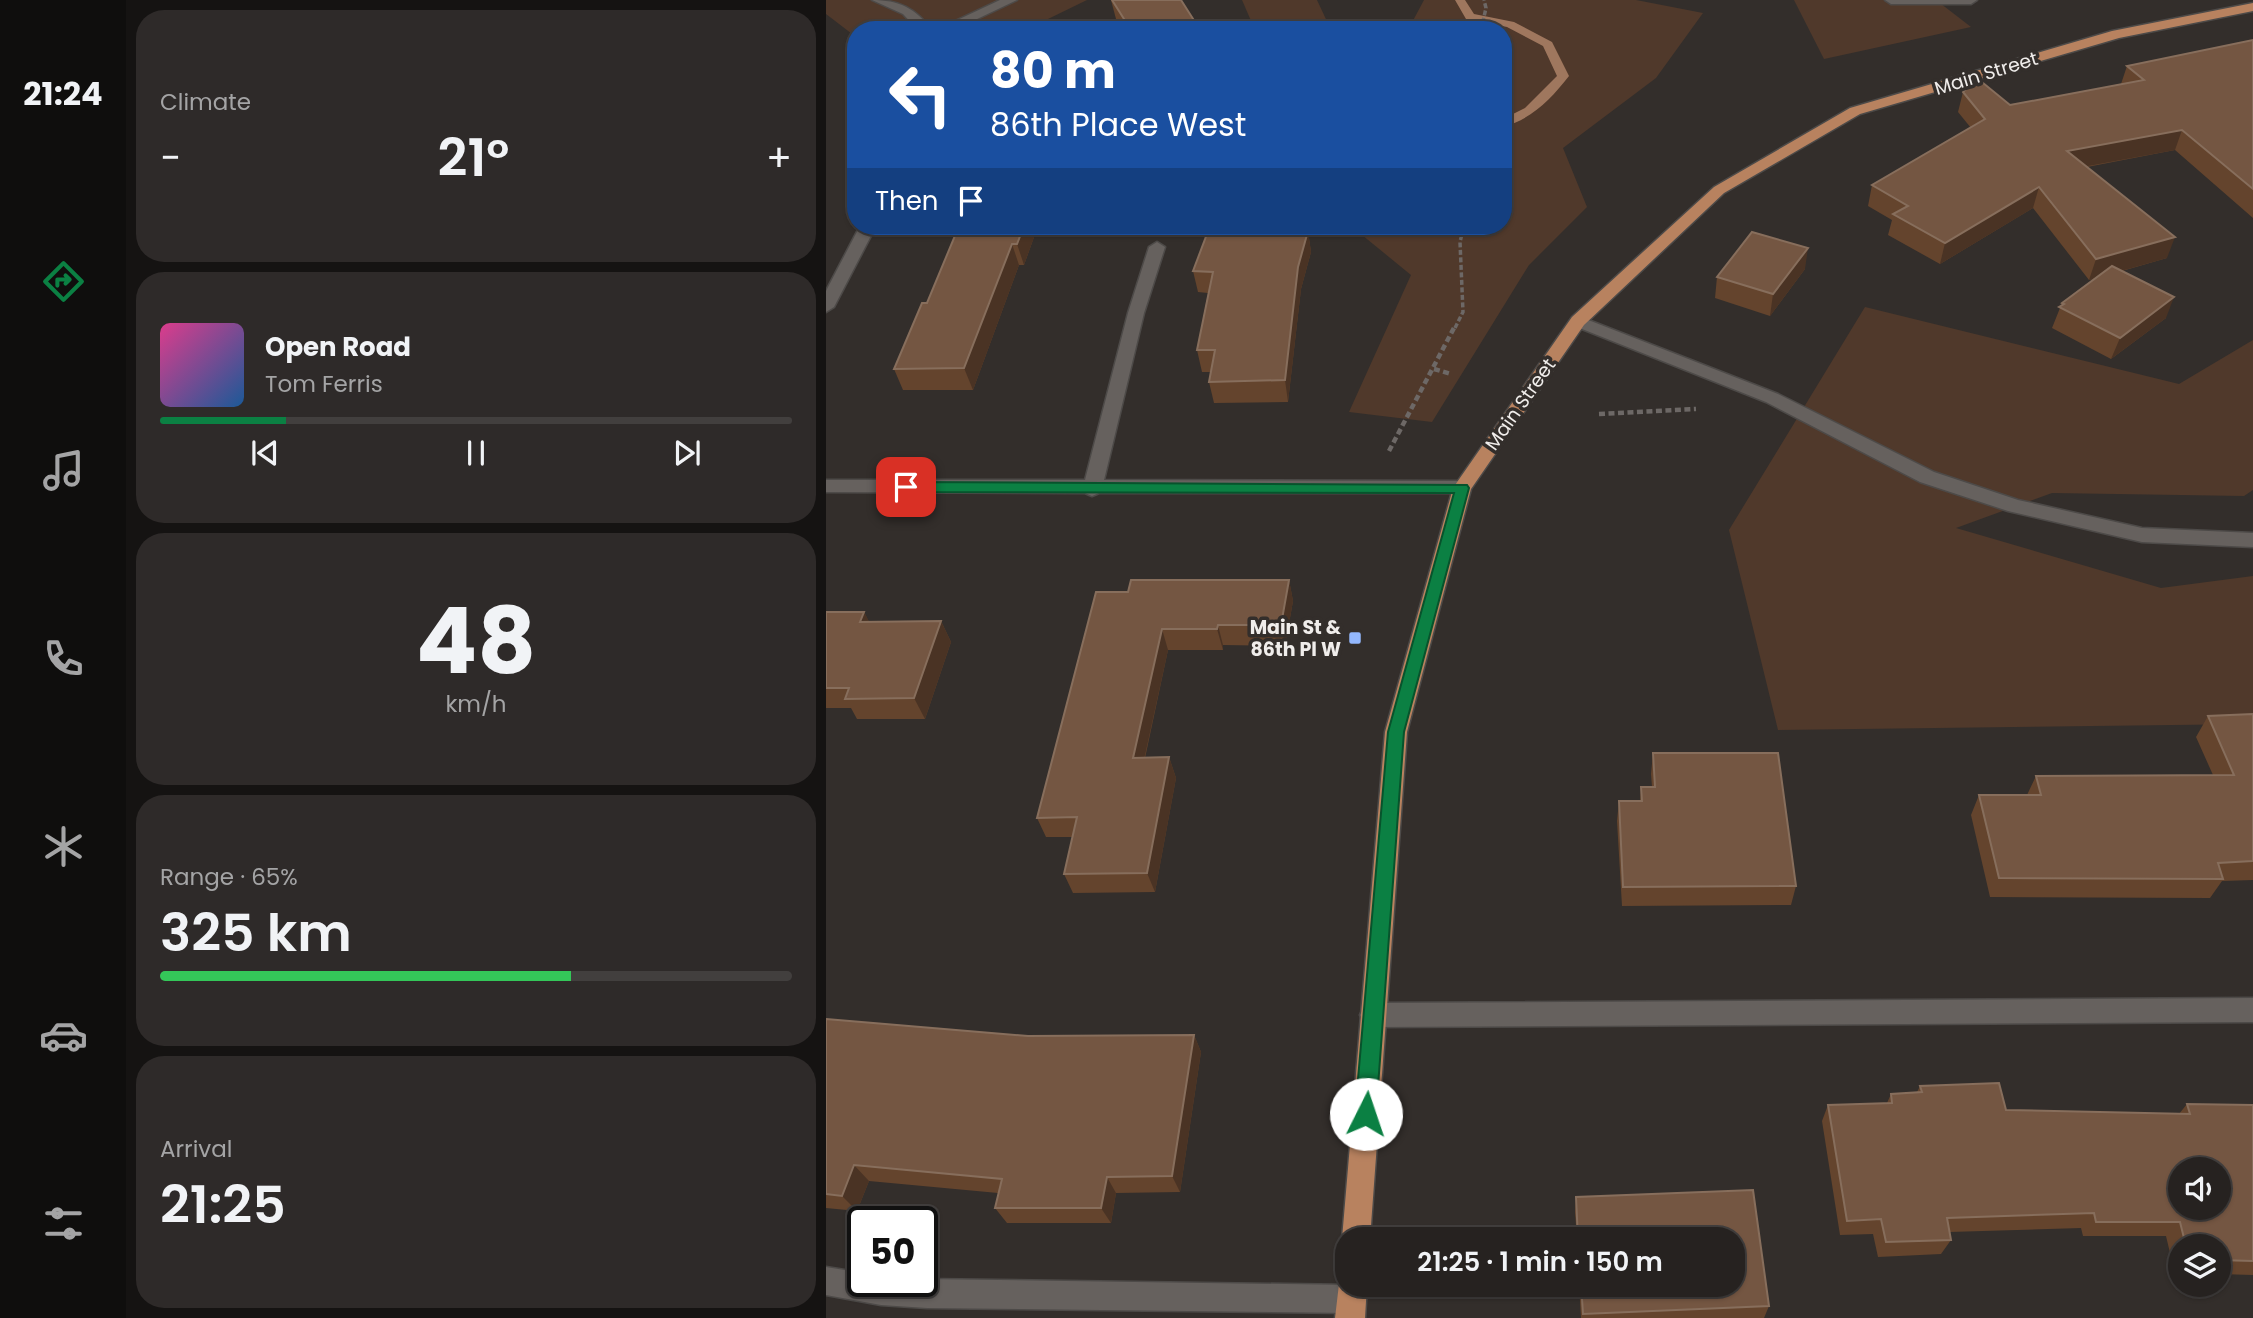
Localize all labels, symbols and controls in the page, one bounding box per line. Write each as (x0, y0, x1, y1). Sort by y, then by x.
text: 80 m (990, 37, 1116, 105)
street label: Main Street (1931, 45, 2041, 102)
icon: left (875, 49, 966, 140)
text: 21:24 (23, 71, 103, 116)
text: Climate (160, 86, 251, 118)
text: 86th Place West (990, 102, 1246, 147)
text: 21° (438, 121, 509, 194)
text: − (160, 131, 181, 184)
text: + (766, 131, 792, 184)
icon: arrive (952, 182, 990, 220)
text: Then (875, 183, 938, 219)
icon: directions (39, 257, 88, 306)
text: Open Road (265, 329, 411, 365)
street label: Main Street (1479, 353, 1562, 456)
text: Tom Ferris (265, 368, 383, 400)
icon: previous (246, 434, 284, 472)
icon: pause (457, 434, 495, 472)
icon: next (668, 434, 706, 472)
icon: music (39, 446, 88, 495)
pin (876, 457, 936, 517)
icon: arrive (887, 468, 925, 506)
text: 48 (416, 577, 536, 705)
place label: Main St & 86th Pl W (1250, 614, 1342, 663)
marker: Main St & 86th Pl W (1347, 630, 1363, 646)
icon: phone (39, 634, 88, 683)
text: km/h (445, 688, 507, 720)
icon: climate (39, 822, 88, 871)
text: Range · 65% (160, 861, 298, 893)
text: 325 km (160, 896, 352, 969)
icon: car (39, 1011, 88, 1060)
position arrow (1329, 1077, 1403, 1151)
text: Arrival (160, 1133, 232, 1165)
map controls (2168, 1157, 2231, 1297)
button: sound (2168, 1157, 2231, 1220)
text: 21:25 (160, 1168, 286, 1241)
icon: filters (39, 1199, 88, 1248)
speed limit sign: 50 (847, 1206, 938, 1297)
button: layers (2168, 1234, 2231, 1297)
text: 21:25 · 1 min · 150 m (1417, 1244, 1663, 1280)

